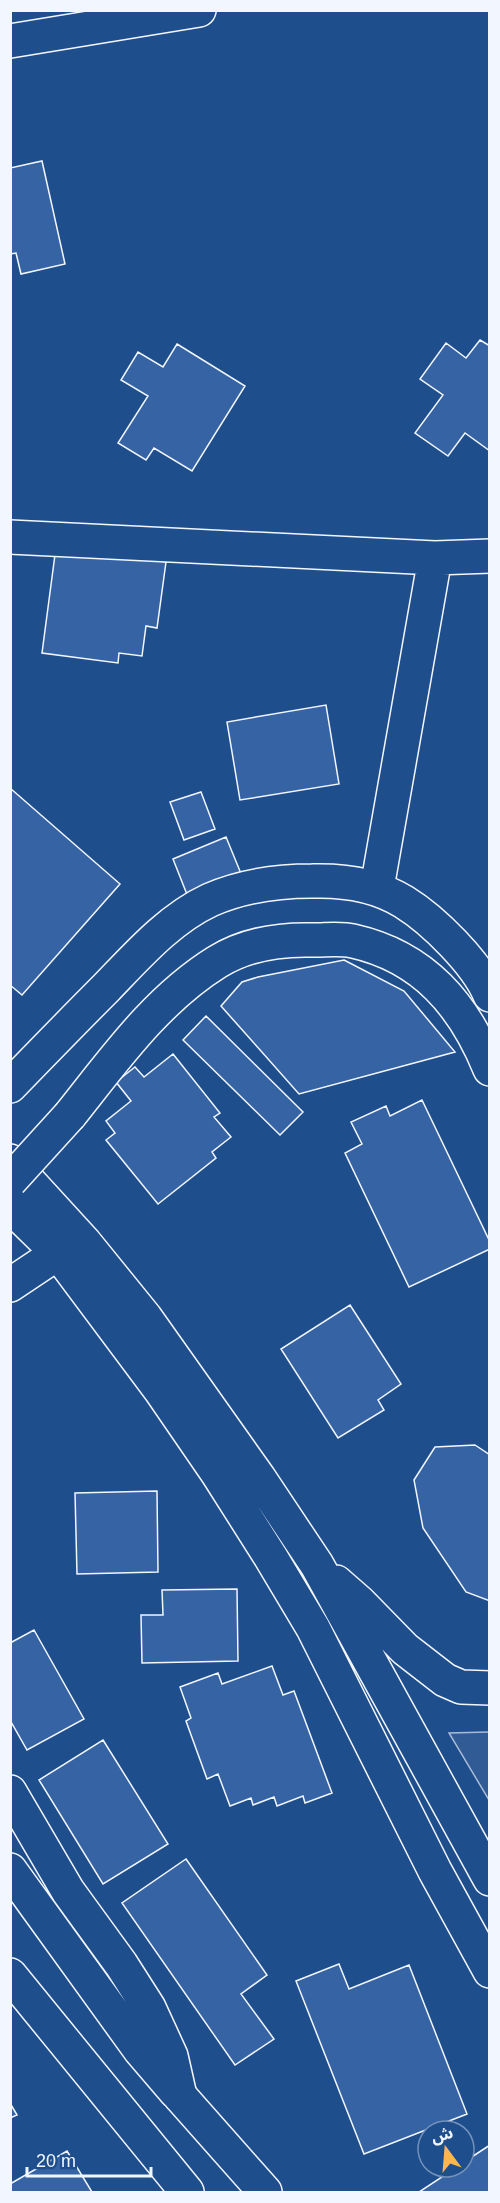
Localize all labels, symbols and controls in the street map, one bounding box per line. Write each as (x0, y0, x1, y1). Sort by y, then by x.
north arrow (416, 2119, 476, 2179)
text: ش (429, 2124, 455, 2147)
scale bar (27, 2140, 152, 2178)
text: 20 m (36, 2151, 76, 2171)

